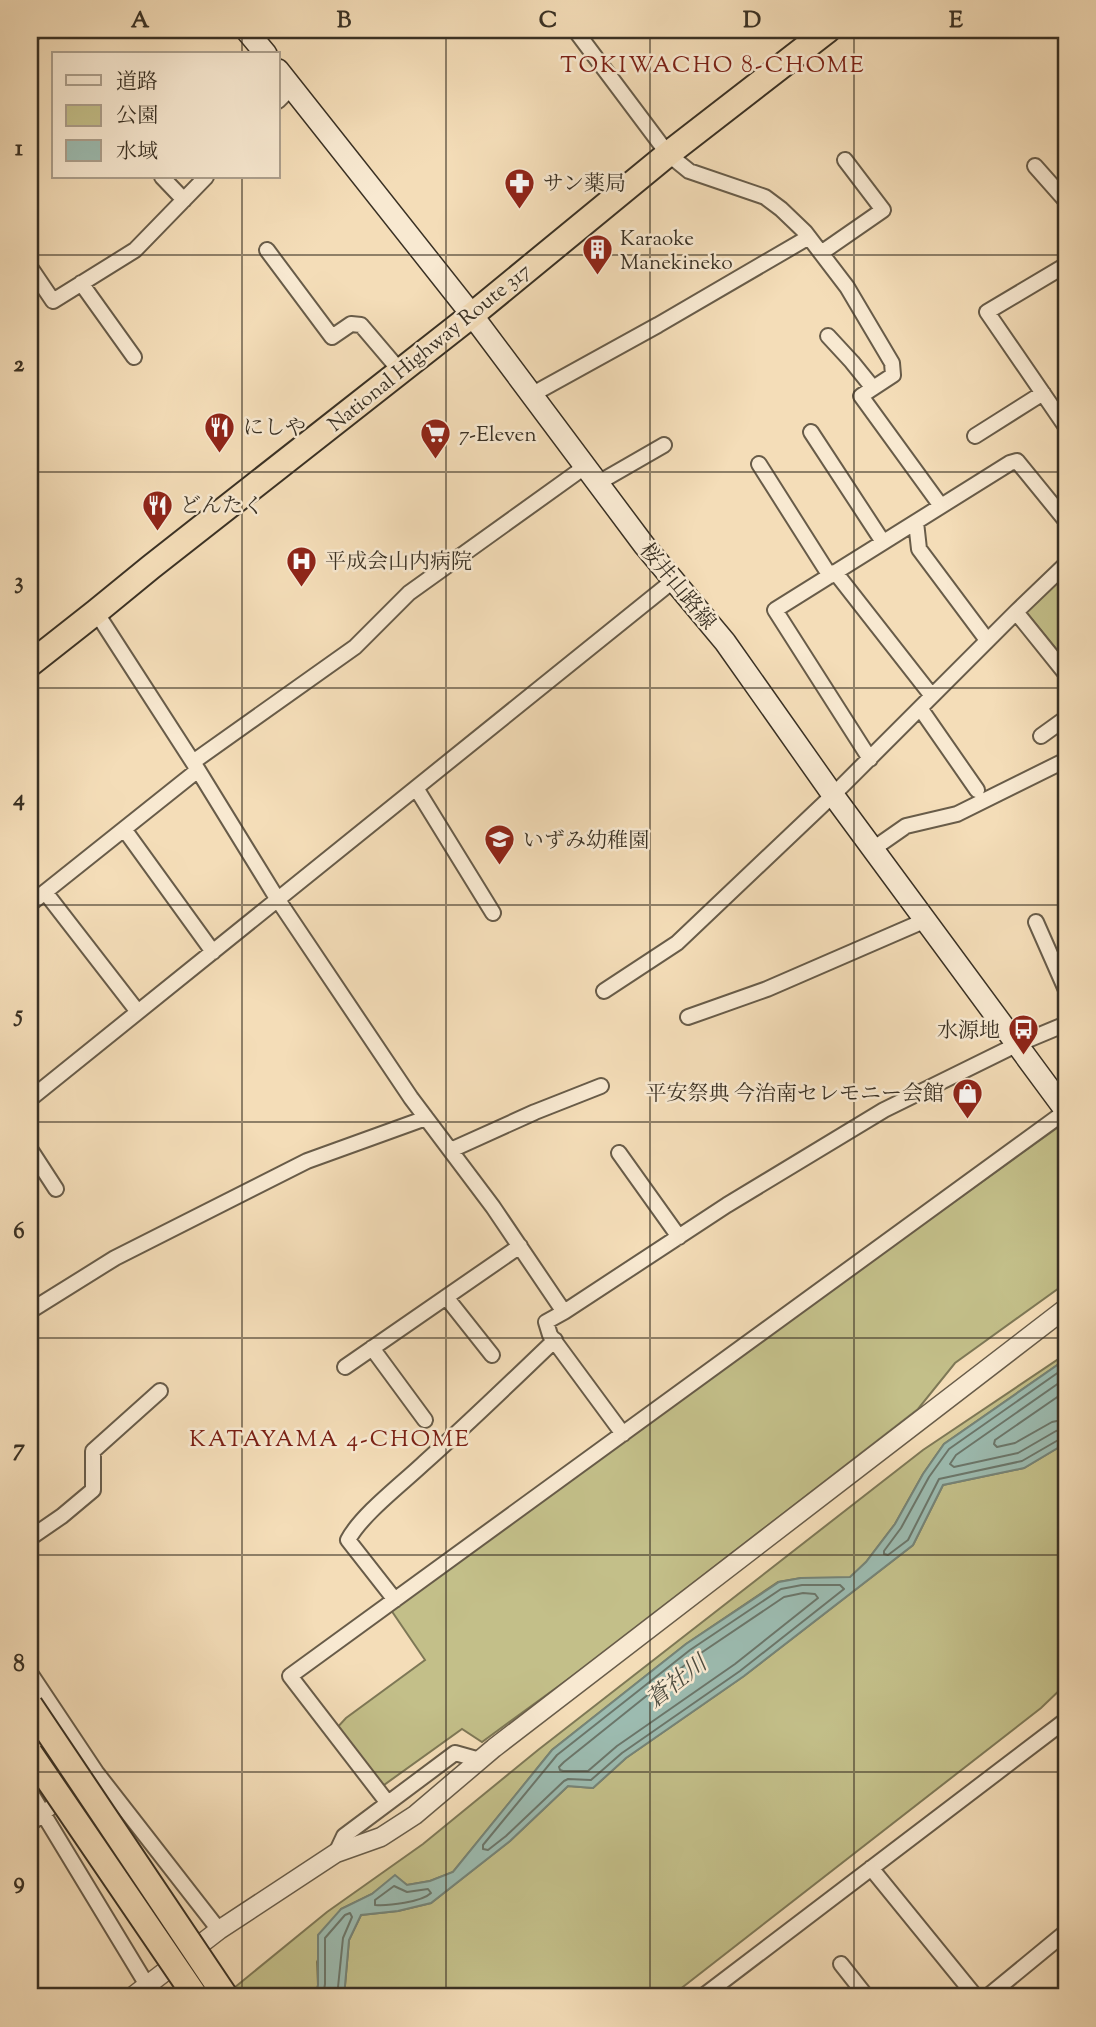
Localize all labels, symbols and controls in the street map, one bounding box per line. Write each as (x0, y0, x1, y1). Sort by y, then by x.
text: A (131, 5, 150, 38)
text: B (337, 5, 352, 38)
text: C (539, 5, 557, 38)
text: D (743, 5, 761, 38)
text: E (949, 5, 963, 38)
district label: TOKIWACHO 8-CHOME (560, 50, 866, 83)
legend (52, 52, 280, 178)
text: 道路 (116, 68, 158, 98)
text: 公園 (116, 102, 158, 132)
text: 1 (15, 133, 23, 166)
text: 水域 (116, 138, 158, 168)
pharmacy icon: サン薬局 (503, 166, 537, 210)
place label: サン薬局 (543, 170, 626, 200)
place label: Karaoke Manekineko (620, 225, 733, 279)
building icon: Karaoke Manekineko (580, 233, 614, 277)
street label: National Highway Route 317 (322, 257, 539, 440)
text: 2 (14, 349, 25, 382)
restaurant icon: にしや (203, 410, 237, 454)
place label: にしや (243, 414, 306, 444)
supermarket icon: 7-Eleven (419, 417, 453, 461)
place label: 7-Eleven (459, 421, 537, 451)
restaurant icon: どんたく (140, 488, 174, 532)
place label: どんたく (180, 492, 264, 522)
street label: 桜井山路線 (631, 537, 722, 637)
hospital icon: 平成会山内病院 (285, 544, 319, 588)
place label: 平成会山内病院 (325, 548, 472, 578)
text: 3 (14, 566, 24, 599)
text: 4 (12, 783, 25, 816)
school or university icon: いずみ幼稚園 (483, 823, 517, 867)
place label: いずみ幼稚園 (523, 827, 649, 857)
text: 5 (13, 999, 23, 1032)
bus stop icon: 水源地 (1006, 1013, 1040, 1057)
place label: 水源地 (937, 1017, 1000, 1047)
shop icon: 平安祭典 今治南セレモニー会館 (950, 1076, 984, 1120)
place label: 平安祭典 今治南セレモニー会館 (646, 1080, 944, 1110)
text: 6 (13, 1216, 25, 1249)
district label: KATAYAMA 4-CHOME (189, 1424, 471, 1457)
text: 7 (13, 1433, 25, 1466)
water label: 蒼社川 (640, 1647, 717, 1717)
text: 8 (13, 1649, 25, 1682)
text: 9 (13, 1866, 25, 1899)

